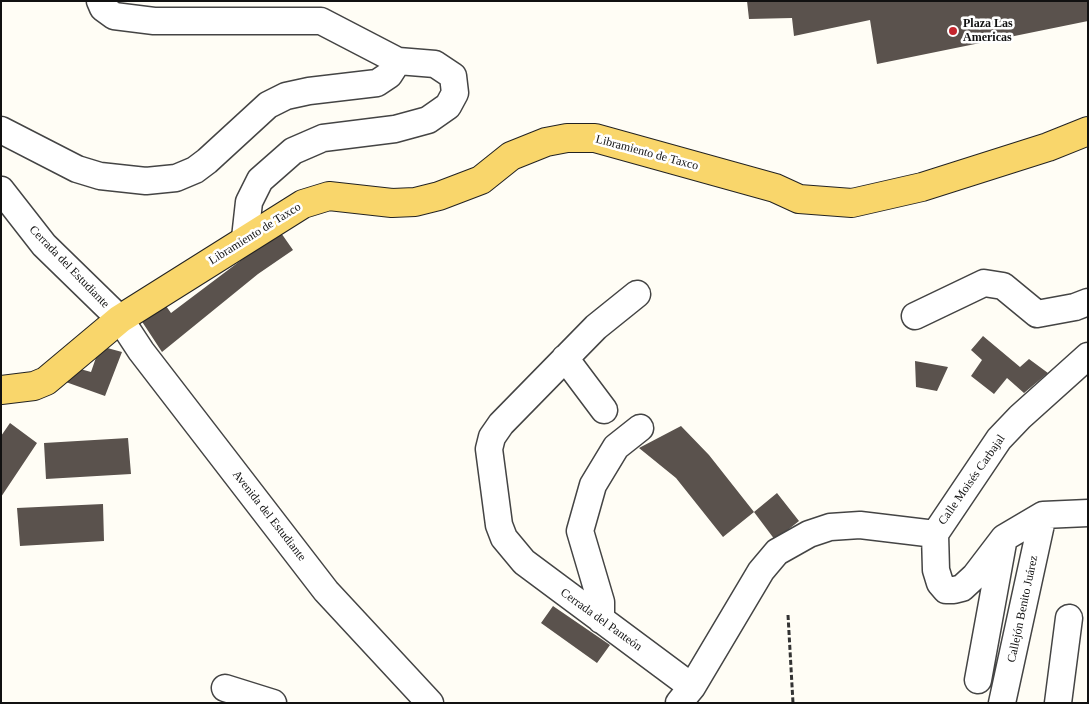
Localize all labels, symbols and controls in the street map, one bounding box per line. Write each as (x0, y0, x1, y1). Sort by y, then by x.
place label: Plaza Las Americas (963, 17, 1013, 45)
marker: Plaza Las Americas (947, 25, 959, 37)
street label: Libramiento de Taxco (594, 132, 700, 174)
street label: Libramiento de Taxco (206, 200, 304, 268)
street label: Cerrada del Estudiante (26, 223, 112, 311)
street label: Calle Moisés Carbajal (936, 432, 1008, 528)
street label: Avenida del Estudiante (229, 468, 309, 564)
street label: Callejón Benito Juárez (1005, 554, 1041, 664)
street label: Cerrada del Panteón (557, 586, 645, 654)

